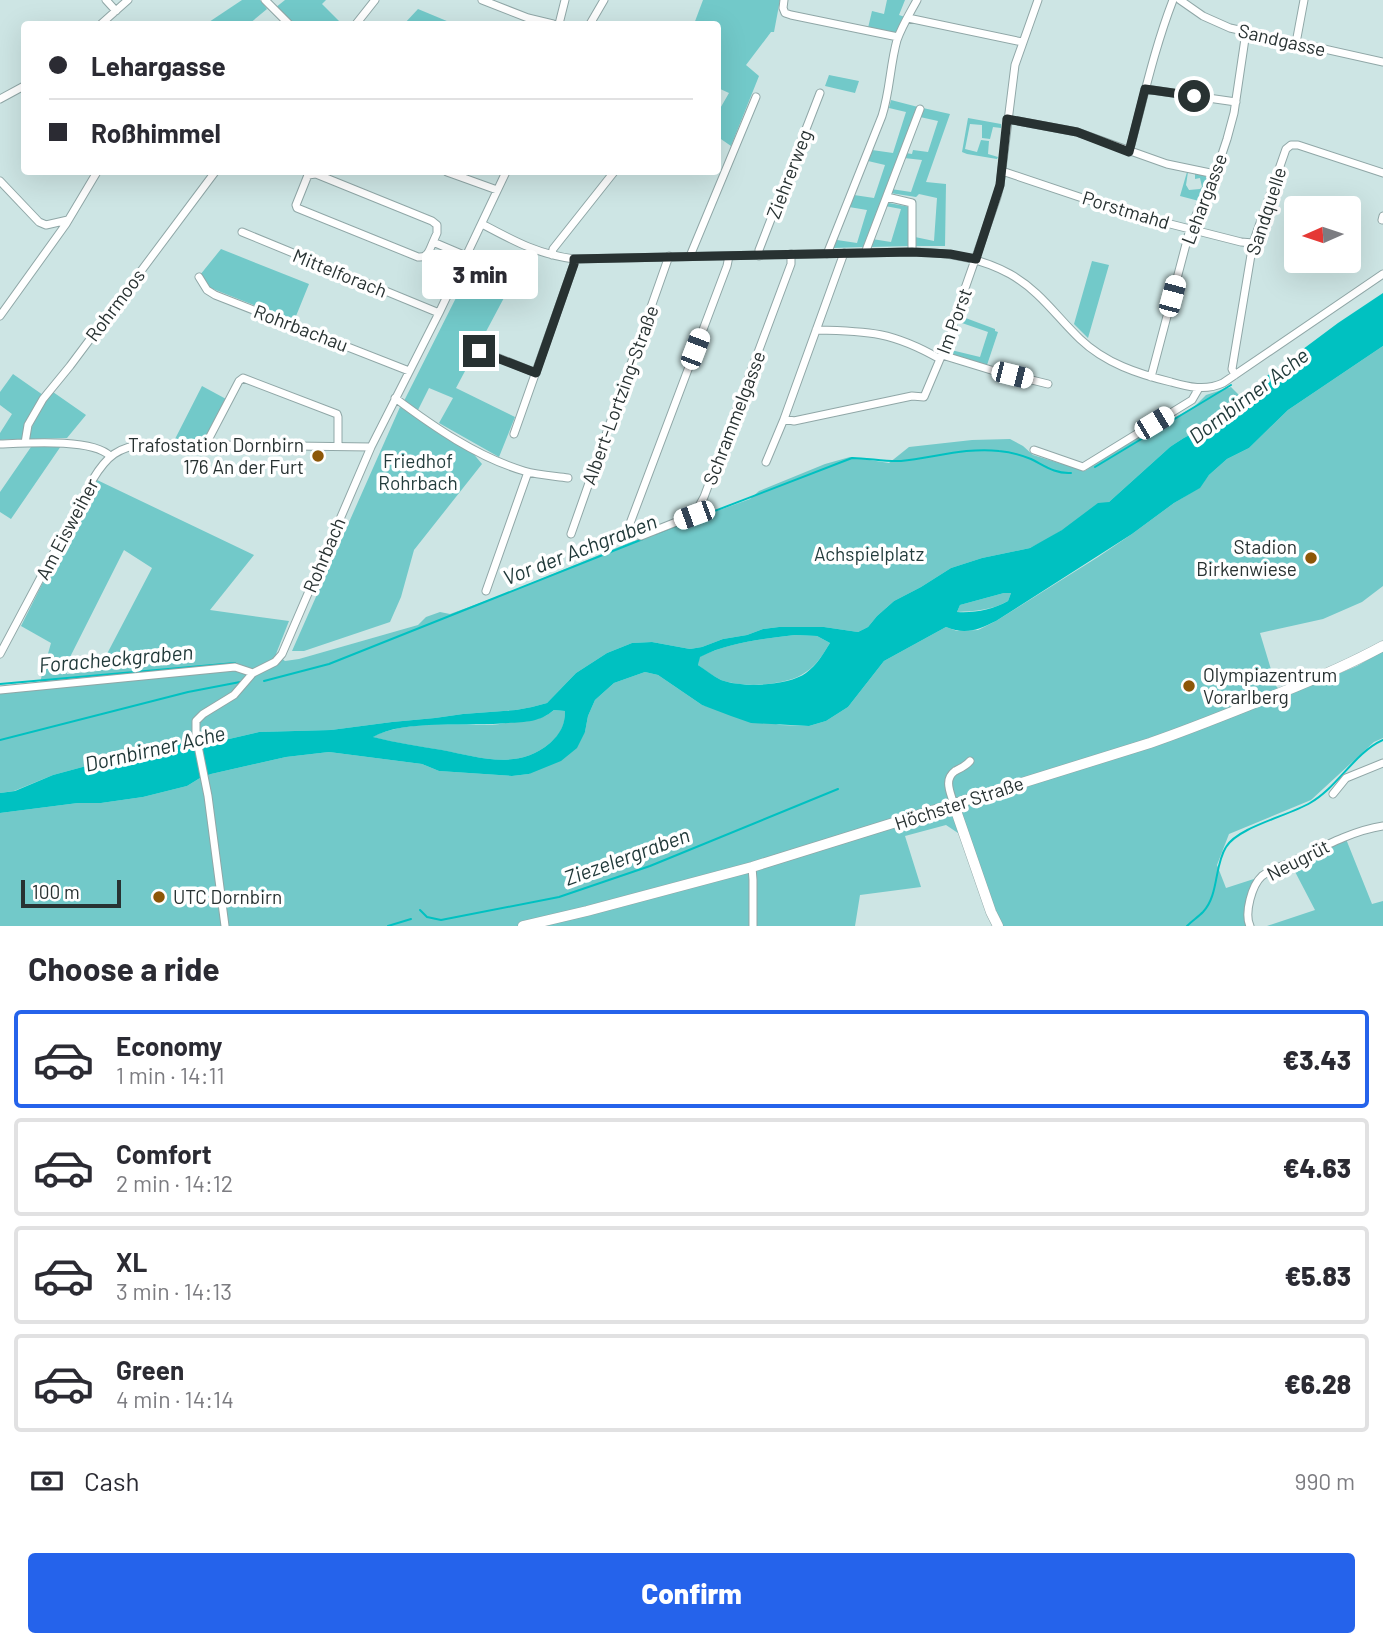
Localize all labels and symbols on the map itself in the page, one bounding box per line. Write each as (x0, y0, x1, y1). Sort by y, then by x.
street label: Sandgasse (1236, 18, 1328, 61)
route start (1178, 80, 1210, 112)
street label: Ziehrerweg (761, 126, 816, 222)
street label: Lehargasse (1176, 150, 1231, 248)
street label: Sandquelle (1241, 164, 1291, 258)
street label: Porstmahd (1080, 185, 1173, 234)
north arrow (1284, 196, 1362, 273)
street label: Mittelforach (290, 243, 391, 302)
callout: 3 min (421, 250, 537, 298)
street label: Rohrmoos (80, 264, 149, 345)
car (1157, 273, 1188, 319)
street label: Im Porst (931, 285, 976, 357)
street label: Rohrbachau (251, 299, 352, 356)
street label: Albert-Lortzing-Straße (576, 302, 663, 488)
car (678, 326, 713, 372)
route end (463, 335, 495, 367)
water label: Dornbirner Ache (1183, 342, 1313, 448)
street label: Schrammelgasse (697, 348, 770, 488)
car (990, 360, 1035, 390)
car (1131, 403, 1178, 443)
place label: Trafostation Dornbirn 176 An der Furt (128, 433, 304, 478)
marker: Trafostation Dornbirn 176 An der Furt (310, 448, 326, 464)
park label: Friedhof Rohrbach (378, 449, 458, 494)
street label: Am Eisweiher (30, 474, 103, 583)
car (671, 498, 718, 532)
water label: Vor der Achgraben (499, 508, 660, 589)
street label: Rohrbach (297, 514, 350, 596)
place label: Stadion Birkenwiese (1196, 535, 1297, 580)
park label: Achspielplatz (814, 542, 924, 565)
marker: Stadion Birkenwiese (1303, 550, 1319, 566)
water label: Foracheckgraben (38, 638, 194, 677)
place label: Olympiazentrum Vorarlberg (1203, 663, 1337, 708)
marker: Olympiazentrum Vorarlberg (1181, 678, 1197, 694)
water label: Dornbirner Ache (82, 719, 227, 776)
street label: Höchster Straße (891, 771, 1026, 834)
water label: Ziezelergraben (560, 821, 693, 890)
street label: Neugrüt (1263, 834, 1333, 885)
scale bar (21, 877, 121, 909)
place label: UTC Dornbirn (173, 885, 282, 908)
marker: UTC Dornbirn (151, 889, 167, 905)

